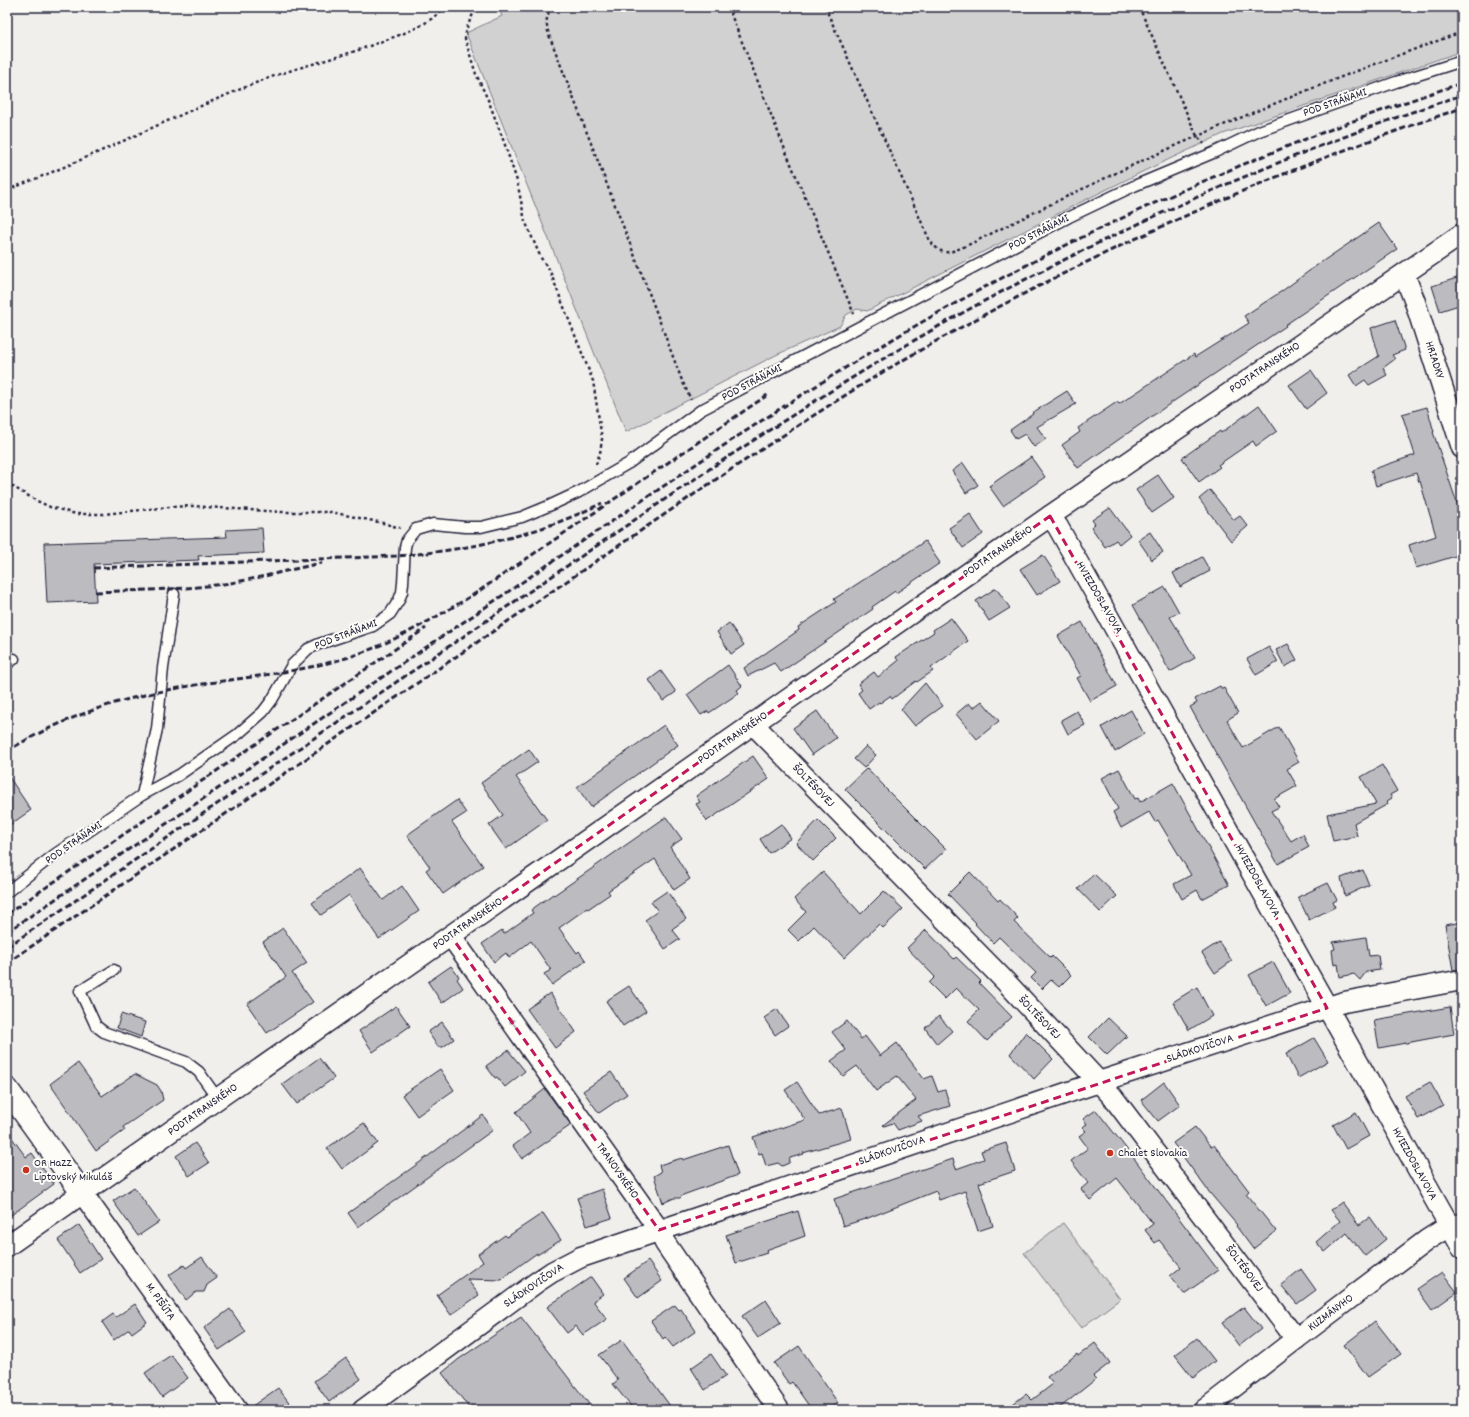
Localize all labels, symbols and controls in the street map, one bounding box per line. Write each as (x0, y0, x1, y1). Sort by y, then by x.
street label: POD STRÁŇAMI (1301, 84, 1369, 122)
street label: POD STRÁŇAMI (1006, 210, 1073, 256)
street label: PODTATRANSKÉHO (1226, 338, 1304, 398)
street label: HRIADKY (1420, 339, 1448, 381)
street label: POD STRÁŇAMI (719, 360, 785, 406)
street label: PODTATRANSKÉHO (959, 521, 1037, 583)
street label: HVIEZDOSLAVOVA (1071, 559, 1127, 638)
street label: POD STRÁŇAMI (312, 615, 380, 655)
street label: PODTATRANSKÉHO (694, 707, 772, 769)
street label: ŠOLTÉSOVEJ (788, 760, 838, 812)
street label: POD STRÁŇAMI (42, 817, 106, 869)
street label: HVIEZDOSLAVOVA (1230, 841, 1284, 921)
street label: PODTATRANSKÉHO (429, 893, 507, 955)
street label: ŠOLTÉSOVEJ (1014, 992, 1064, 1044)
one-way arrow (509, 1018, 517, 1028)
street label: SLÁDKOVIČOVA (1164, 1030, 1236, 1068)
street label: PODTATRANSKÉHO (164, 1079, 242, 1141)
one-way arrow (584, 1124, 592, 1135)
street label: HVIEZDOSLAVOVA (1387, 1124, 1441, 1204)
street label: SLÁDKOVIČOVA (856, 1131, 928, 1170)
street label: TRANOVSKÉHO (591, 1139, 643, 1203)
place label: Chalet Slovakia (1118, 1145, 1188, 1162)
marker: Chalet Slovakia (1105, 1148, 1115, 1158)
place label: OR HaZZ Liptovský Mikuláš (34, 1155, 112, 1186)
marker: OR HaZZ Liptovský Mikuláš (21, 1165, 31, 1175)
street label: ŠOLTÉSOVEJ (1221, 1242, 1267, 1296)
street label: SLÁDKOVIČOVA (500, 1259, 568, 1313)
street label: M. PIŠÚTA (141, 1280, 179, 1325)
street label: KUZMÁNYHO (1305, 1290, 1357, 1336)

